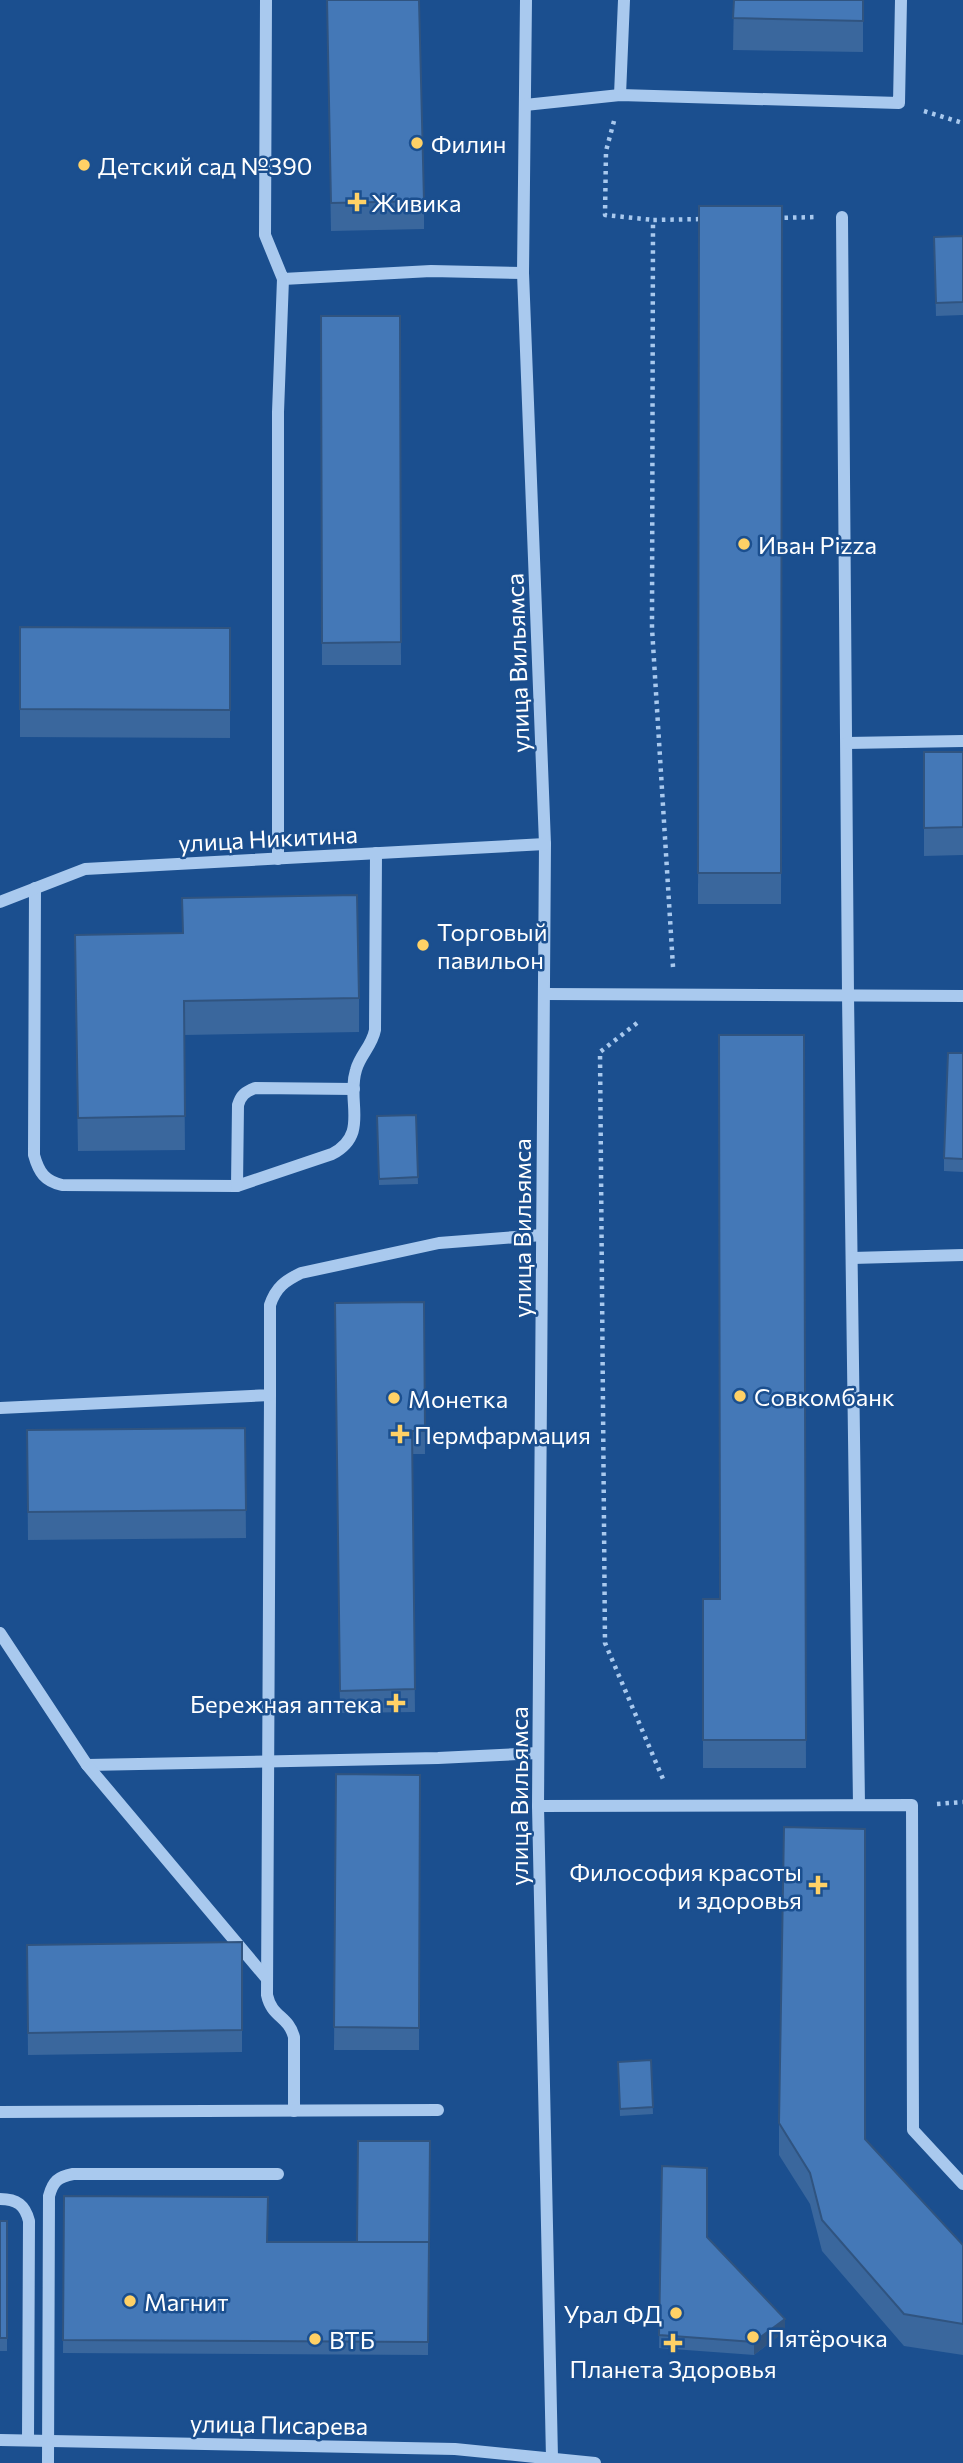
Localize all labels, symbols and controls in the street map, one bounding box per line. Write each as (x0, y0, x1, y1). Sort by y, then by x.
place label: Филин (431, 129, 507, 158)
marker: Филин (409, 135, 425, 151)
place label: Детский сад №390 (98, 151, 312, 180)
marker: Детский сад №390 (76, 157, 92, 173)
place label: Живика (371, 188, 461, 217)
marker: Живика (349, 194, 365, 210)
place label: Иван Pizza (758, 530, 877, 559)
marker: Иван Pizza (736, 536, 752, 552)
street label: улица Вильямса (499, 573, 535, 753)
street label: улица Никитина (177, 819, 359, 857)
place label: Торговый павильон (437, 917, 547, 974)
marker: Торговый павильон (415, 937, 431, 953)
street label: улица Вильямса (507, 1138, 536, 1318)
place label: Совкомбанк (754, 1382, 895, 1411)
place label: Монетка (408, 1384, 508, 1413)
marker: Совкомбанк (732, 1388, 748, 1404)
marker: Монетка (386, 1390, 402, 1406)
place label: Пермфармация (414, 1420, 591, 1449)
marker: Пермфармация (392, 1426, 408, 1442)
place label: Бережная аптека (190, 1689, 382, 1718)
marker: Бережная аптека (388, 1695, 404, 1711)
street label: улица Вильямса (504, 1706, 533, 1886)
place label: Философия красоты и здоровья (569, 1857, 802, 1914)
marker: Философия красоты и здоровья (808, 1875, 828, 1895)
place label: Магнит (144, 2287, 228, 2316)
marker: Магнит (122, 2293, 138, 2309)
place label: Урал ФД (563, 2299, 662, 2328)
marker: Урал ФД (668, 2305, 684, 2321)
place label: Пятёрочка (767, 2323, 888, 2352)
place label: ВТБ (329, 2325, 375, 2354)
marker: Пятёрочка (745, 2329, 761, 2345)
marker: ВТБ (307, 2331, 323, 2347)
marker: Планета Здоровья (665, 2335, 681, 2351)
place label: Планета Здоровья (569, 2354, 777, 2383)
street label: улица Писарева (190, 2408, 368, 2440)

